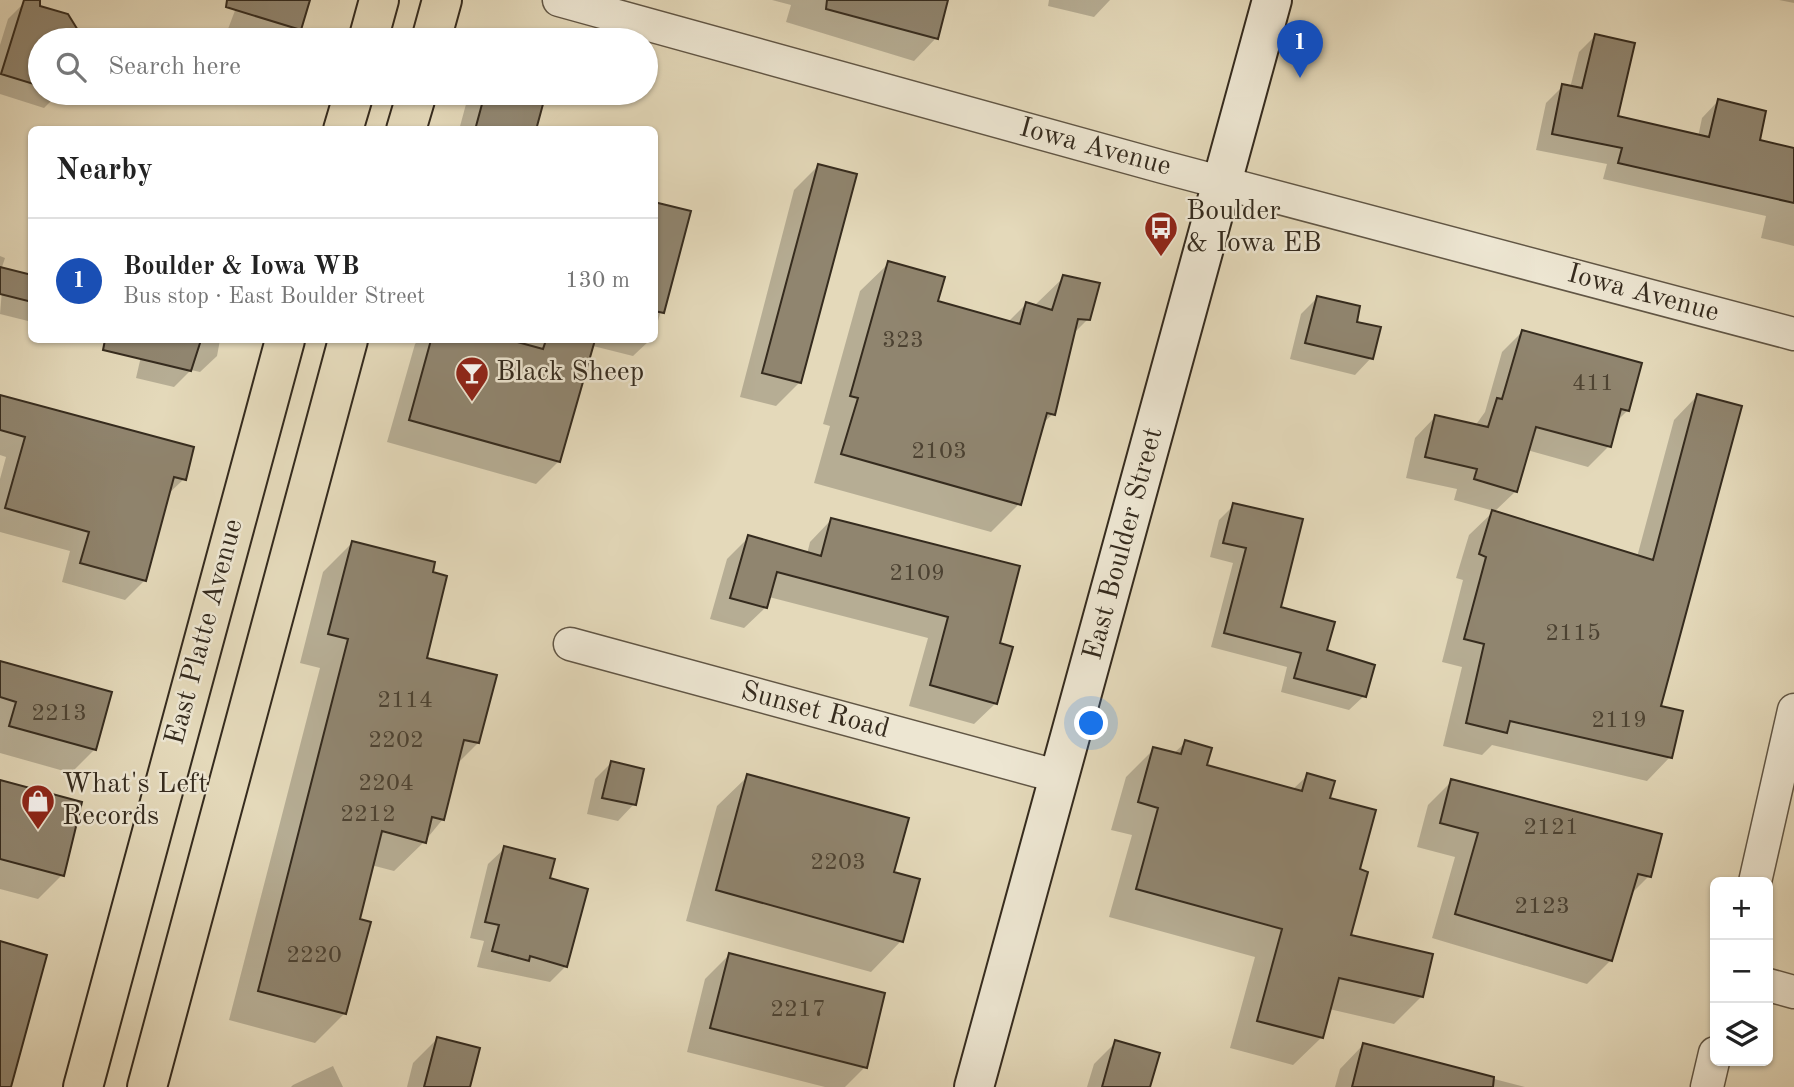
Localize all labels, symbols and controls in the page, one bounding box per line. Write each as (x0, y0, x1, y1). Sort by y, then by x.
pin: 1 (1277, 20, 1323, 78)
search box (28, 28, 658, 105)
icon: search (52, 48, 90, 86)
text: Search here (108, 54, 241, 80)
street label: Iowa Avenue (1016, 114, 1174, 182)
text: Nearby (56, 156, 153, 186)
place label: Boulder & Iowa EB (1186, 198, 1321, 258)
bus stop icon: Boulder & Iowa EB (1142, 209, 1180, 258)
text: Boulder & Iowa WB (123, 254, 360, 280)
street label: Iowa Avenue (1564, 260, 1722, 328)
text: 1 (72, 269, 86, 292)
text: 130 m (565, 269, 630, 292)
text: Bus stop · East Boulder Street (123, 285, 425, 308)
house number: 323 (882, 329, 924, 353)
bar icon: Black Sheep (453, 354, 491, 403)
place label: Black Sheep (496, 359, 644, 387)
house number: 411 (1572, 372, 1614, 396)
street label: East Boulder Street (1079, 425, 1169, 663)
house number: 2103 (911, 440, 967, 464)
street label: East Platte Avenue (161, 516, 249, 748)
house number: 2109 (889, 562, 945, 586)
house number: 2115 (1545, 622, 1601, 646)
street label: Sunset Road (738, 678, 892, 744)
house number: 2114 (377, 689, 433, 713)
house number: 2213 (31, 702, 87, 726)
your location (1074, 706, 1108, 740)
house number: 2119 (1591, 709, 1647, 733)
house number: 2202 (368, 729, 424, 753)
place label: What's Left Records (62, 771, 208, 831)
house number: 2204 (358, 772, 414, 796)
shop icon: What's Left Records (19, 782, 57, 831)
house number: 2212 (340, 803, 396, 827)
house number: 2121 (1523, 816, 1579, 840)
house number: 2203 (810, 851, 866, 875)
map controls (1710, 877, 1773, 1066)
button: + (1710, 877, 1773, 940)
house number: 2123 (1514, 895, 1570, 919)
button: − (1710, 940, 1773, 1003)
house number: 2220 (286, 944, 342, 968)
house number: 2217 (770, 998, 826, 1022)
button: layers (1710, 1003, 1773, 1066)

